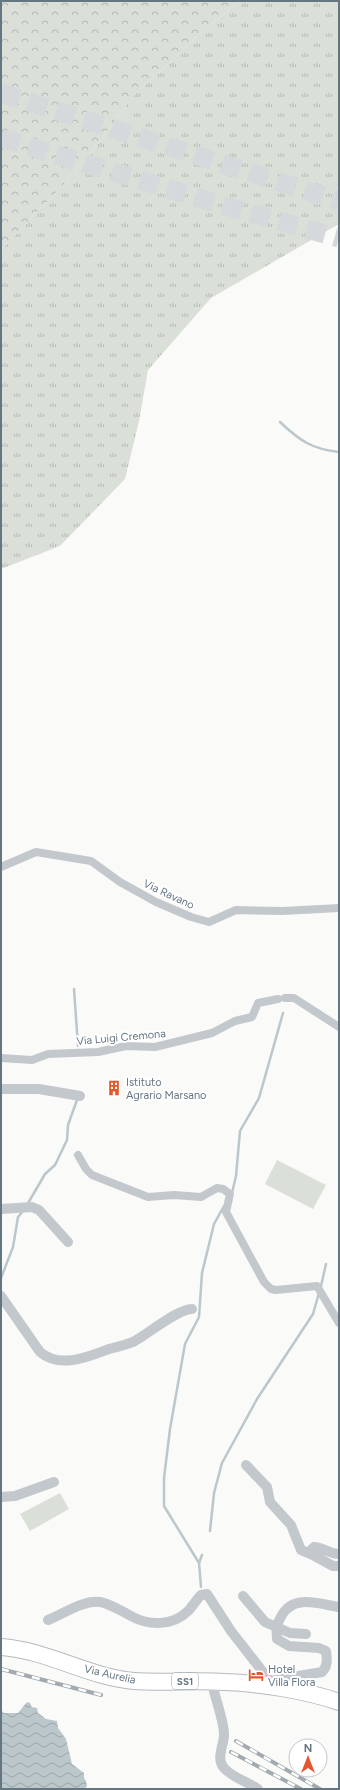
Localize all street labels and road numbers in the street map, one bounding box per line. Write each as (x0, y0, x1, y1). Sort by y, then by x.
street label: Via Ravano (141, 877, 196, 912)
street label: Via Luigi Cremona (76, 1027, 166, 1048)
street label: Via Aurelia (83, 1662, 137, 1687)
road number: SS1 (172, 1673, 198, 1689)

